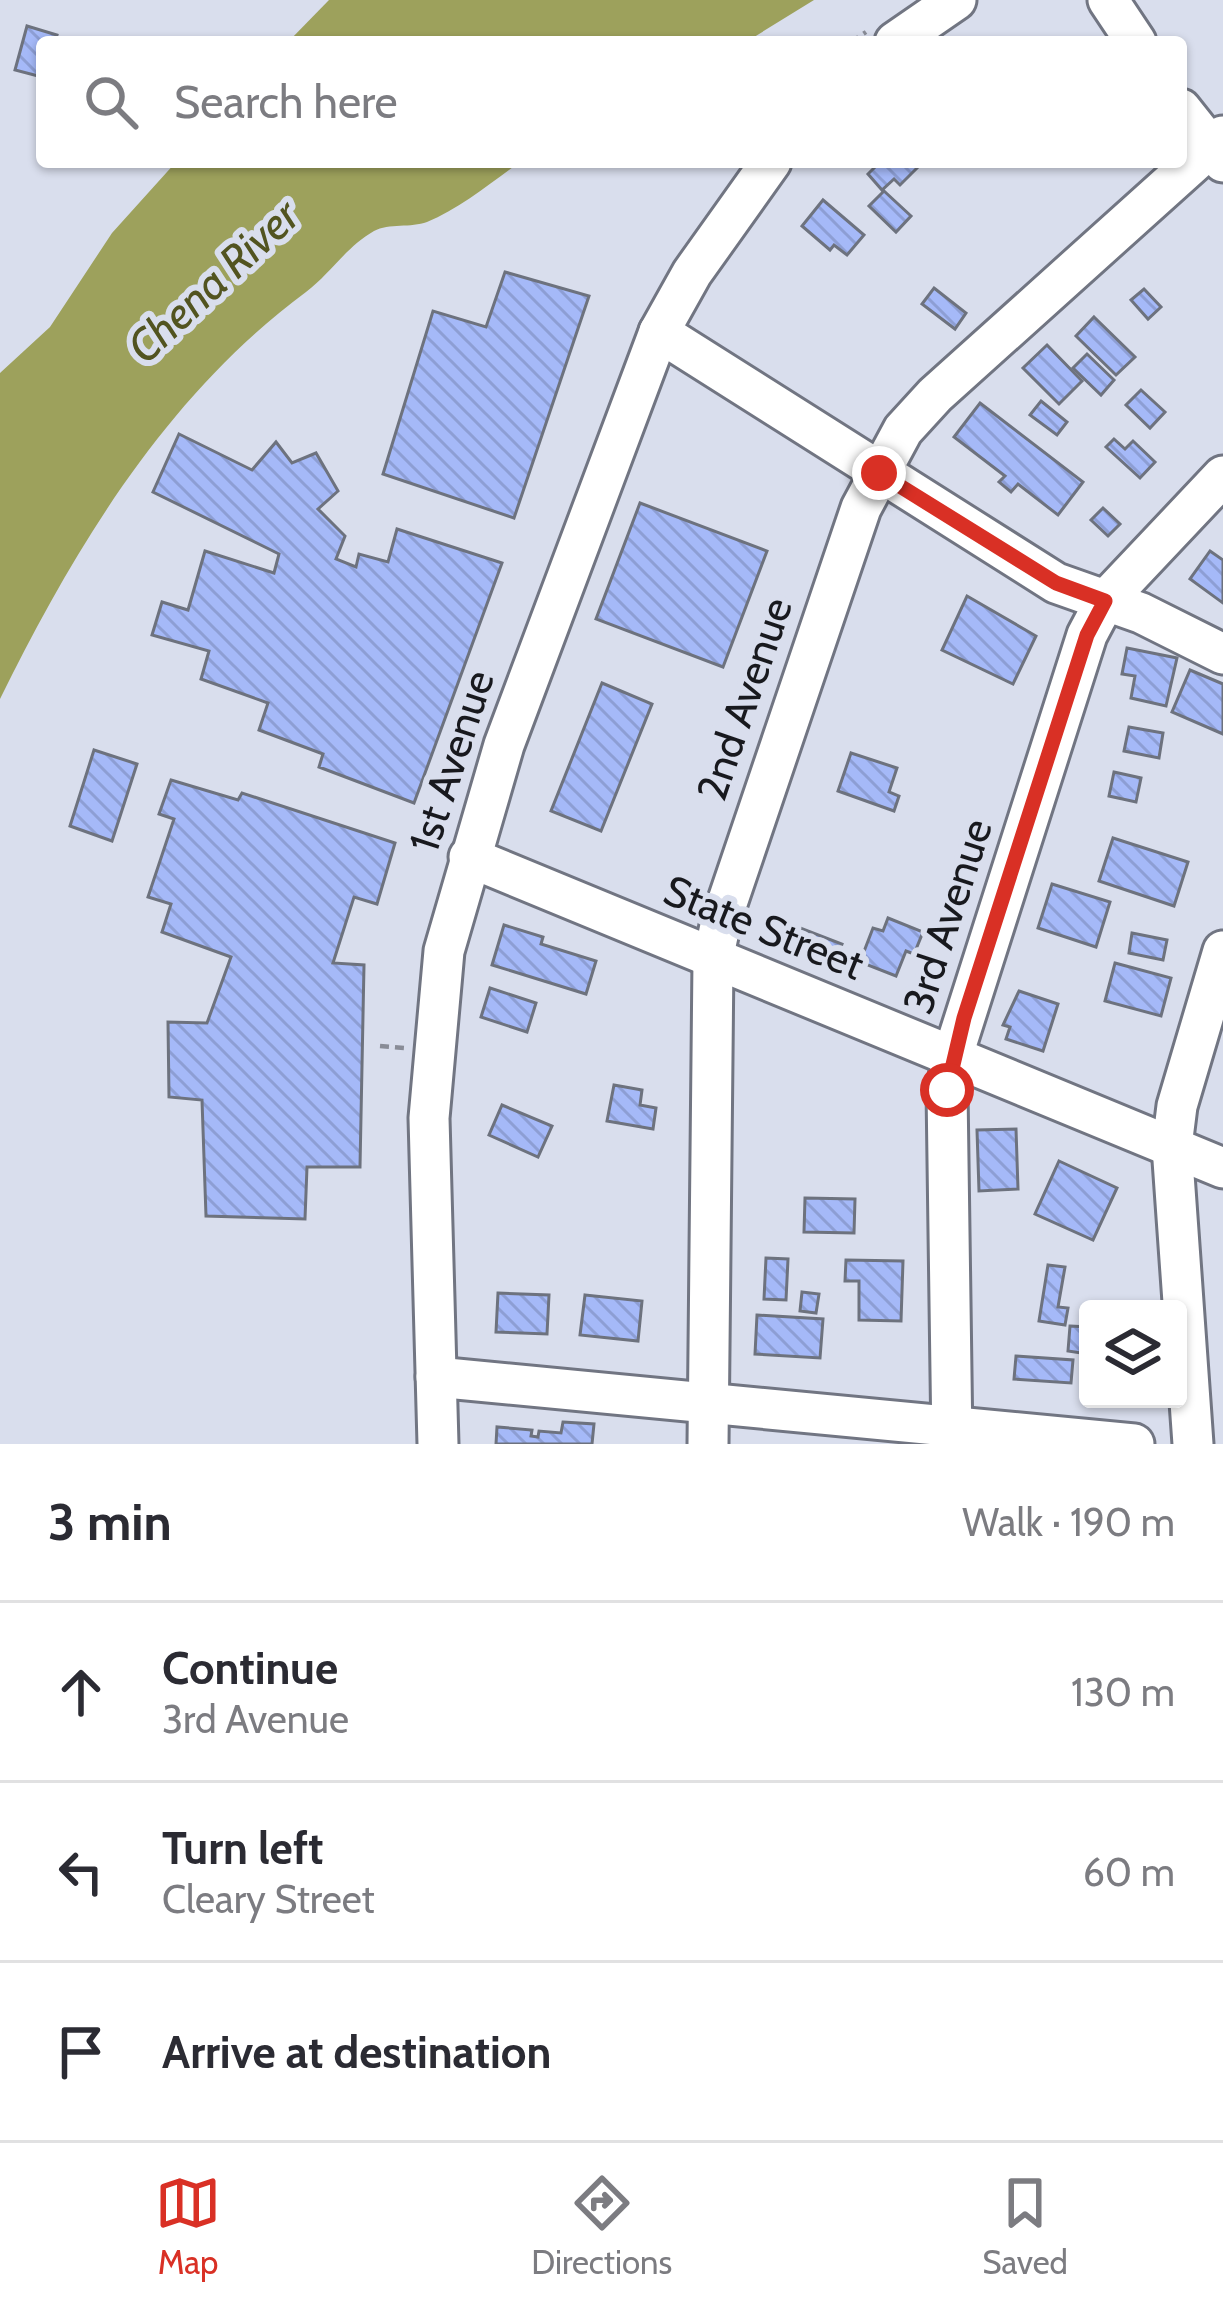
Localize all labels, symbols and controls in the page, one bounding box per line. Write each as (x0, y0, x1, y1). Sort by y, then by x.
search box (36, 36, 1187, 168)
icon: search (78, 69, 144, 135)
text: Search here (174, 75, 398, 129)
water label: Chena River (116, 187, 311, 374)
route end (852, 446, 906, 500)
street label: 2nd Avenue (685, 591, 803, 807)
street label: 1st Avenue (397, 664, 505, 858)
street label: 3rd Avenue (891, 812, 1003, 1020)
street label: State Street (657, 863, 871, 991)
route start (920, 1063, 974, 1117)
map controls (1079, 1300, 1187, 1408)
button: layers (1079, 1300, 1187, 1408)
text: 3 min (48, 1491, 172, 1553)
text: Walk · 190 m (962, 1498, 1175, 1546)
text: Continue (162, 1641, 338, 1695)
icon: ahead (48, 1659, 114, 1725)
text: 130 m (1071, 1668, 1175, 1716)
text: 3rd Avenue (162, 1695, 349, 1743)
text: Turn left (162, 1821, 324, 1875)
icon: left (48, 1839, 114, 1905)
text: 60 m (1083, 1848, 1175, 1896)
text: Cleary Street (162, 1875, 375, 1923)
icon: arrive (48, 2019, 114, 2085)
text: Arrive at destination (162, 2025, 551, 2079)
tab: Map (155, 2170, 221, 2282)
tab: Directions (531, 2170, 672, 2282)
tab: Saved (982, 2170, 1068, 2282)

